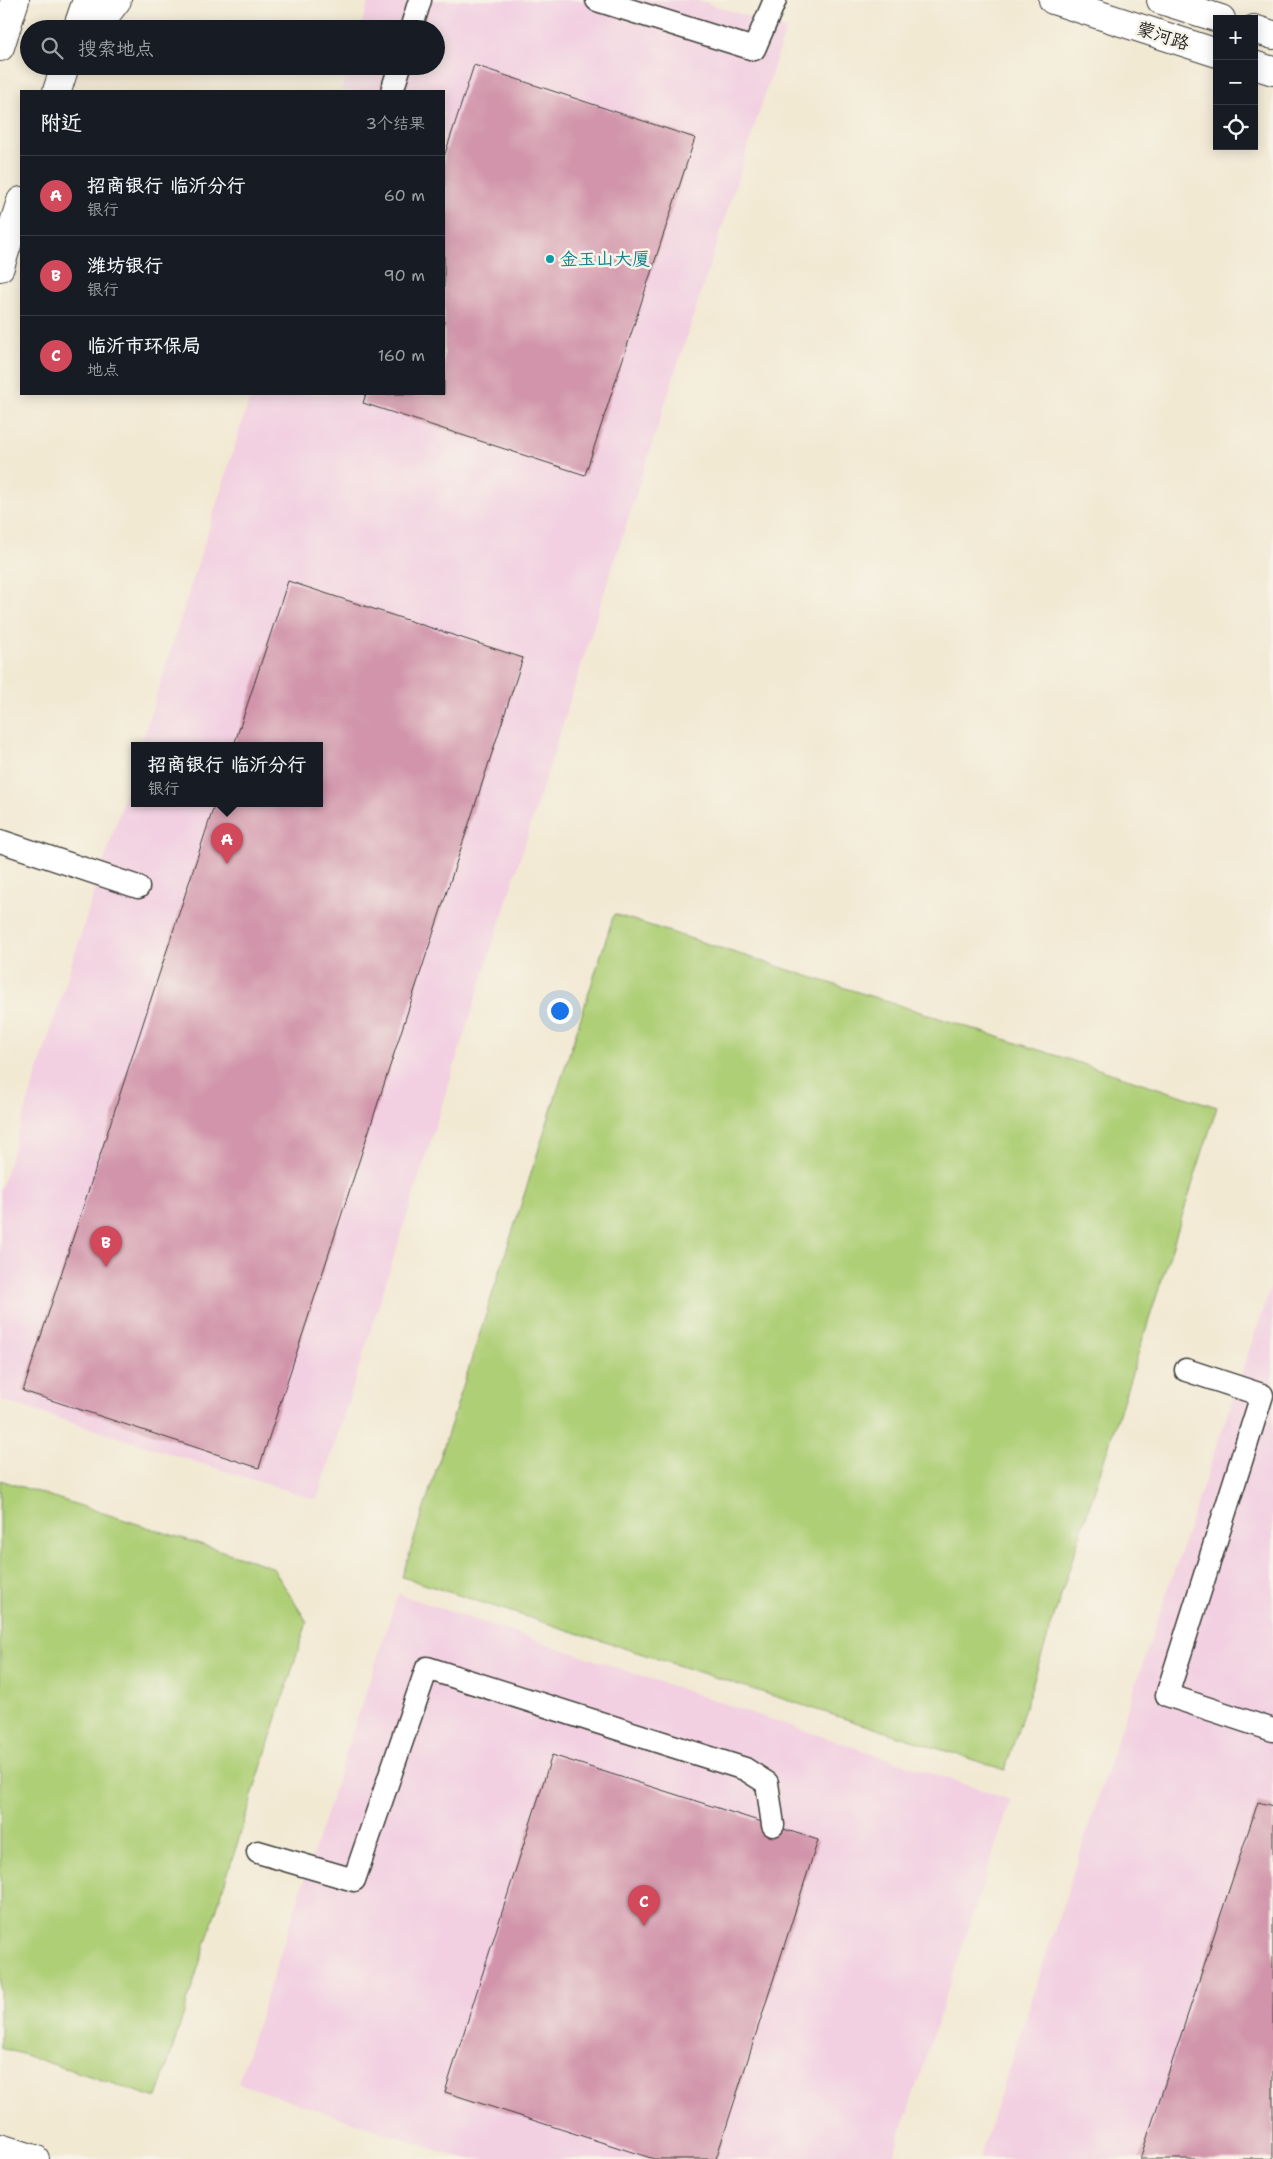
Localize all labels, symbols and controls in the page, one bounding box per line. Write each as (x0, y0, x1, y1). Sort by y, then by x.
map controls (1213, 15, 1258, 150)
button: + (1213, 15, 1258, 60)
street label: 蒙河路 (1134, 16, 1192, 56)
search box (20, 20, 445, 75)
icon: search (38, 34, 66, 62)
text: 搜索地点 (78, 36, 154, 61)
button: − (1213, 60, 1258, 105)
button: locate (1213, 105, 1258, 150)
text: 附近 (40, 109, 82, 137)
text: 3个结果 (366, 113, 425, 134)
text: 招商银行 临沂分行 (87, 173, 246, 198)
text: A (50, 185, 62, 206)
text: 60 m (384, 185, 425, 206)
text: 银行 (87, 199, 119, 220)
place label: 金玉山大厦 (560, 247, 650, 271)
text: 潍坊银行 (87, 253, 163, 278)
marker: 金玉山大厦 (544, 253, 556, 265)
text: B (51, 265, 61, 286)
text: 90 m (384, 265, 425, 286)
text: 银行 (87, 279, 119, 300)
text: 临沂市环保局 (87, 333, 201, 358)
text: C (51, 345, 61, 366)
text: 160 m (378, 345, 425, 366)
text: 地点 (87, 359, 119, 380)
popup (131, 742, 323, 807)
text: 招商银行 临沂分行 (148, 752, 306, 777)
text: 银行 (148, 778, 180, 799)
pin: A (211, 823, 243, 864)
your location (547, 998, 573, 1024)
pin: B (90, 1226, 122, 1267)
pin: C (628, 1885, 660, 1926)

